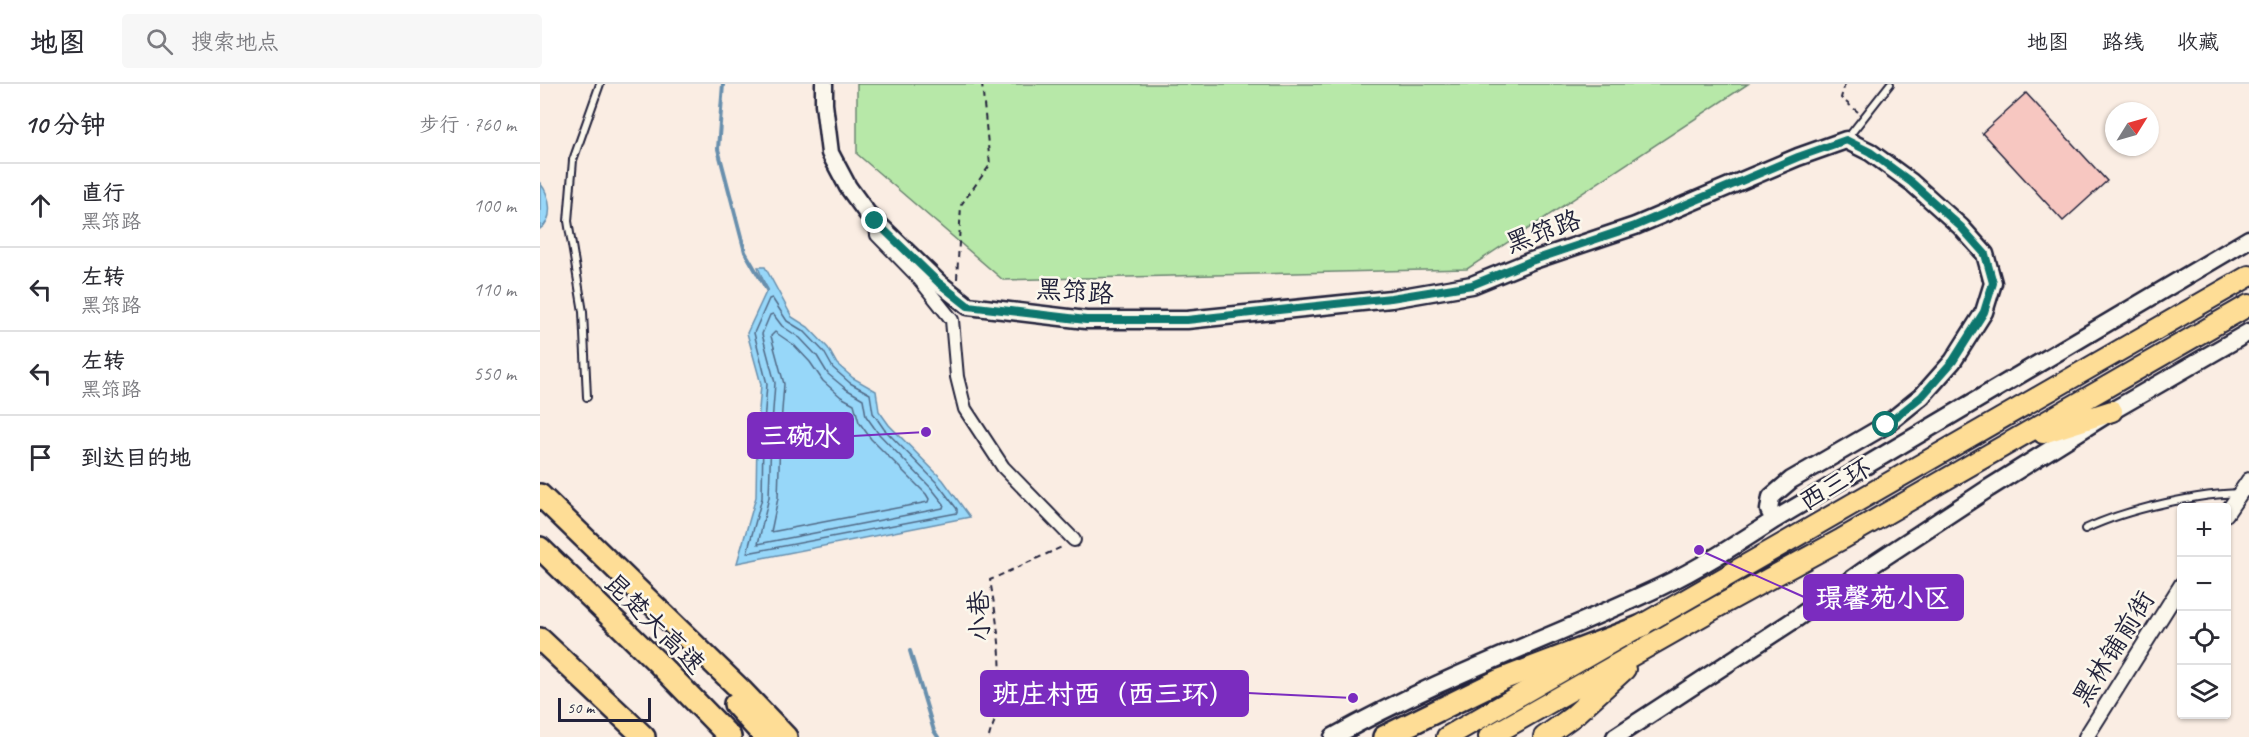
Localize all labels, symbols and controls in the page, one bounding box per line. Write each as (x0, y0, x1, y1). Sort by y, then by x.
search box (122, 14, 542, 68)
text: 地图 (30, 25, 86, 60)
icon: search (143, 25, 176, 58)
text: 搜索地点 (191, 28, 279, 56)
text: 地图 (2027, 29, 2069, 55)
text: 路线 (2102, 29, 2144, 55)
text: 收藏 (2177, 29, 2219, 55)
north arrow (2105, 102, 2159, 156)
text: 10 分钟 (24, 108, 106, 141)
text: 步行 · 760 m (420, 112, 516, 137)
text: 直行 (81, 179, 125, 207)
icon: ahead (24, 189, 57, 222)
text: 100 m (473, 193, 516, 218)
street label: 黑筇路 (1501, 203, 1585, 260)
route end (861, 207, 887, 233)
text: 黑筇路 (81, 209, 141, 234)
text: 左转 (81, 263, 125, 291)
street label: 黑筇路 (1035, 272, 1115, 311)
icon: left (24, 273, 57, 306)
text: 110 m (473, 277, 516, 302)
text: 黑筇路 (81, 293, 141, 318)
text: 左转 (81, 347, 125, 375)
icon: left (24, 357, 57, 390)
text: 550 m (473, 361, 516, 386)
text: 黑筇路 (81, 377, 141, 402)
route start (1872, 411, 1898, 437)
callout: 三碗水 (748, 413, 853, 458)
text: 三碗水 (760, 419, 841, 453)
icon: arrive (24, 441, 57, 474)
text: 到达目的地 (81, 444, 191, 472)
street label: 西三环 (1793, 451, 1877, 518)
map controls (2177, 503, 2231, 719)
button: + (2177, 503, 2231, 557)
button: − (2177, 557, 2231, 611)
street label: 昆楚大高速 (597, 566, 712, 681)
callout: 璟馨苑小区 (1804, 575, 1963, 620)
text: 璟馨苑小区 (1816, 581, 1951, 615)
street label: 黑林铺前街 (2065, 584, 2162, 712)
street label: 小巷 (962, 589, 997, 643)
button: locate (2177, 611, 2231, 665)
button: layers (2177, 665, 2231, 719)
callout: 班庄村西（西三环） (981, 671, 1248, 716)
text: 班庄村西（西三环） (993, 677, 1236, 711)
scale bar (558, 695, 651, 722)
text: 50 m (567, 698, 594, 718)

